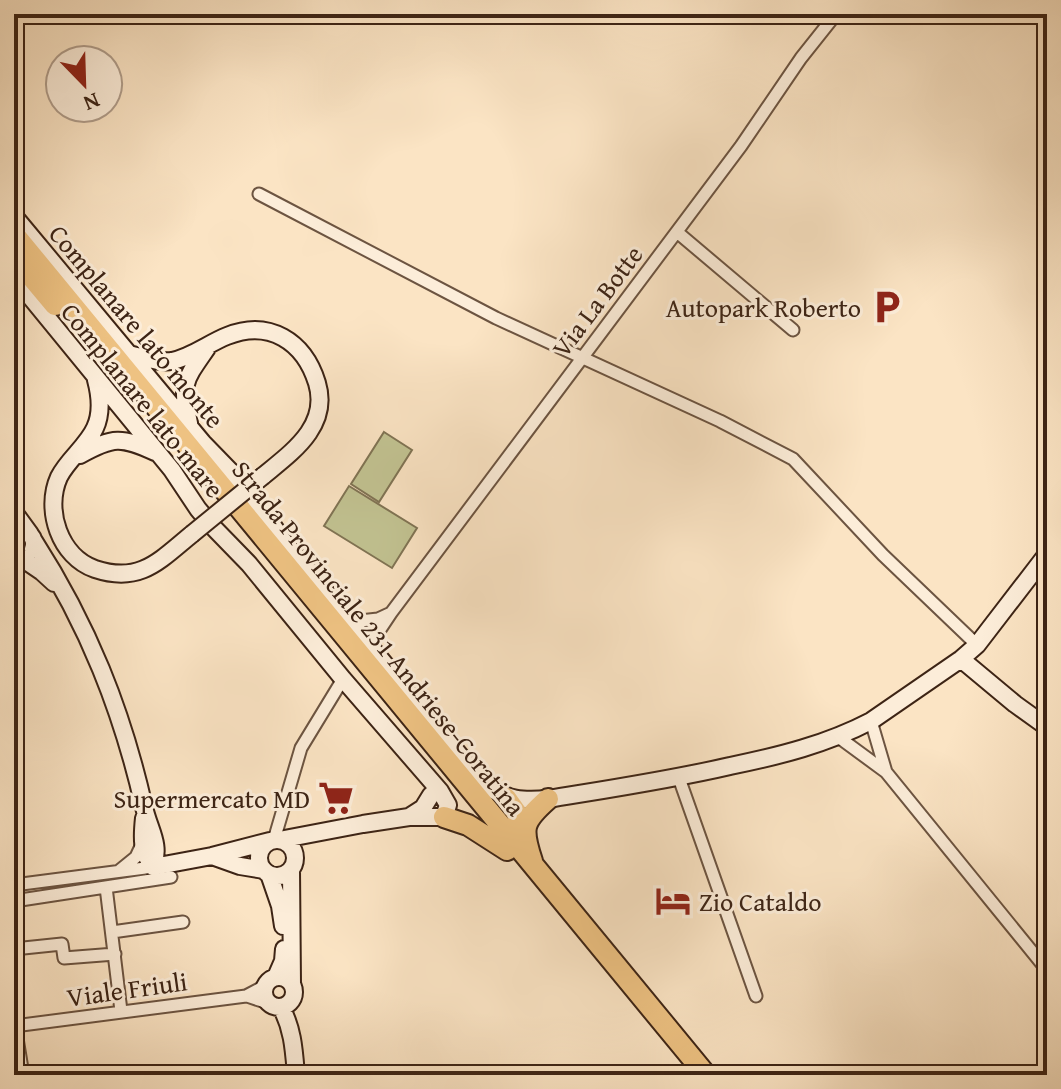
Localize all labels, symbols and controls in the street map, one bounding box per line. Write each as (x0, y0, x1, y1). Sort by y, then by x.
north arrow (44, 44, 124, 124)
text: N (79, 85, 105, 120)
street label: Complanare lato monte (40, 216, 234, 436)
street label: Via La Botte (542, 237, 652, 365)
place label: Autopark Roberto (666, 288, 861, 327)
parking icon: Autopark Roberto (868, 288, 906, 326)
street label: Complanare lato mare (52, 294, 234, 506)
street label: Strada Provinciale 231 Andriese-Coratina (223, 452, 535, 825)
place label: Supermercato MD (113, 779, 310, 818)
supermarket icon: Supermercato MD (317, 779, 355, 817)
hotel icon: Zio Cataldo (654, 882, 692, 920)
place label: Zio Cataldo (699, 882, 821, 921)
street label: Viale Friuli (64, 961, 190, 1017)

